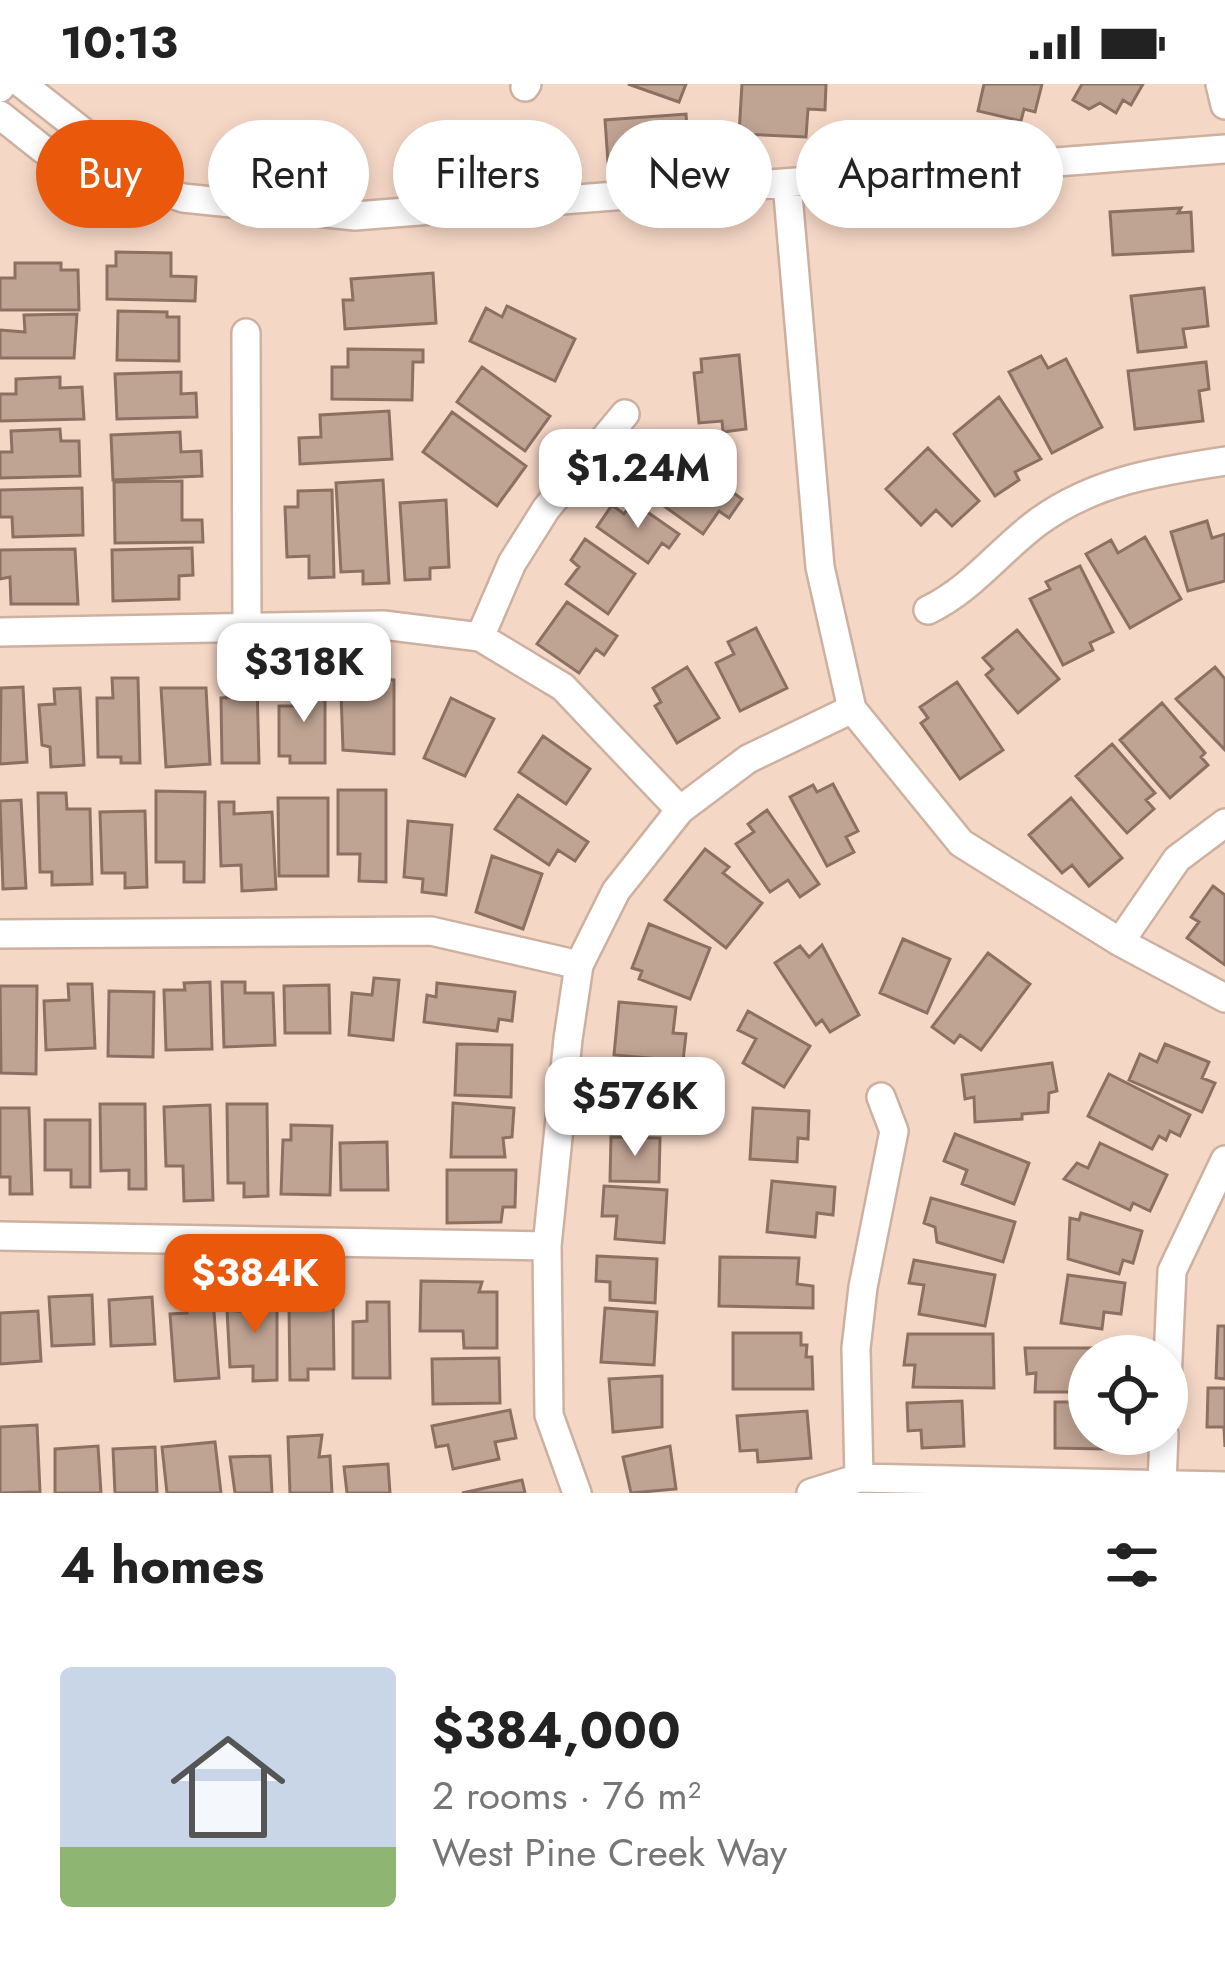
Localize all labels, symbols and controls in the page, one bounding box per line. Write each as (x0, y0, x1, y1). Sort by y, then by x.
text: 10:13 (60, 10, 178, 75)
chip: Buy (36, 120, 184, 228)
chip: Rent (208, 120, 369, 228)
chip: Filters (393, 120, 582, 228)
chip: New (606, 120, 772, 228)
chip: Apartment (796, 120, 1063, 228)
pin: $1.24M (540, 429, 736, 531)
text: $1.24M (566, 439, 710, 496)
pin: $318K (220, 623, 388, 725)
text: $318K (244, 633, 364, 690)
pin: $576K (551, 1057, 719, 1159)
text: $576K (572, 1067, 698, 1124)
pin: $384K (171, 1234, 339, 1336)
text: $384K (191, 1244, 319, 1301)
map controls (1068, 1335, 1188, 1455)
button: locate (1068, 1335, 1188, 1455)
text: 4 homes (60, 1528, 264, 1602)
icon: filters (1099, 1532, 1165, 1598)
text: $384,000 (432, 1693, 681, 1767)
icon: home (156, 1715, 300, 1859)
text: 2 rooms · 76 m² (432, 1767, 701, 1824)
text: West Pine Creek Way (432, 1824, 787, 1881)

